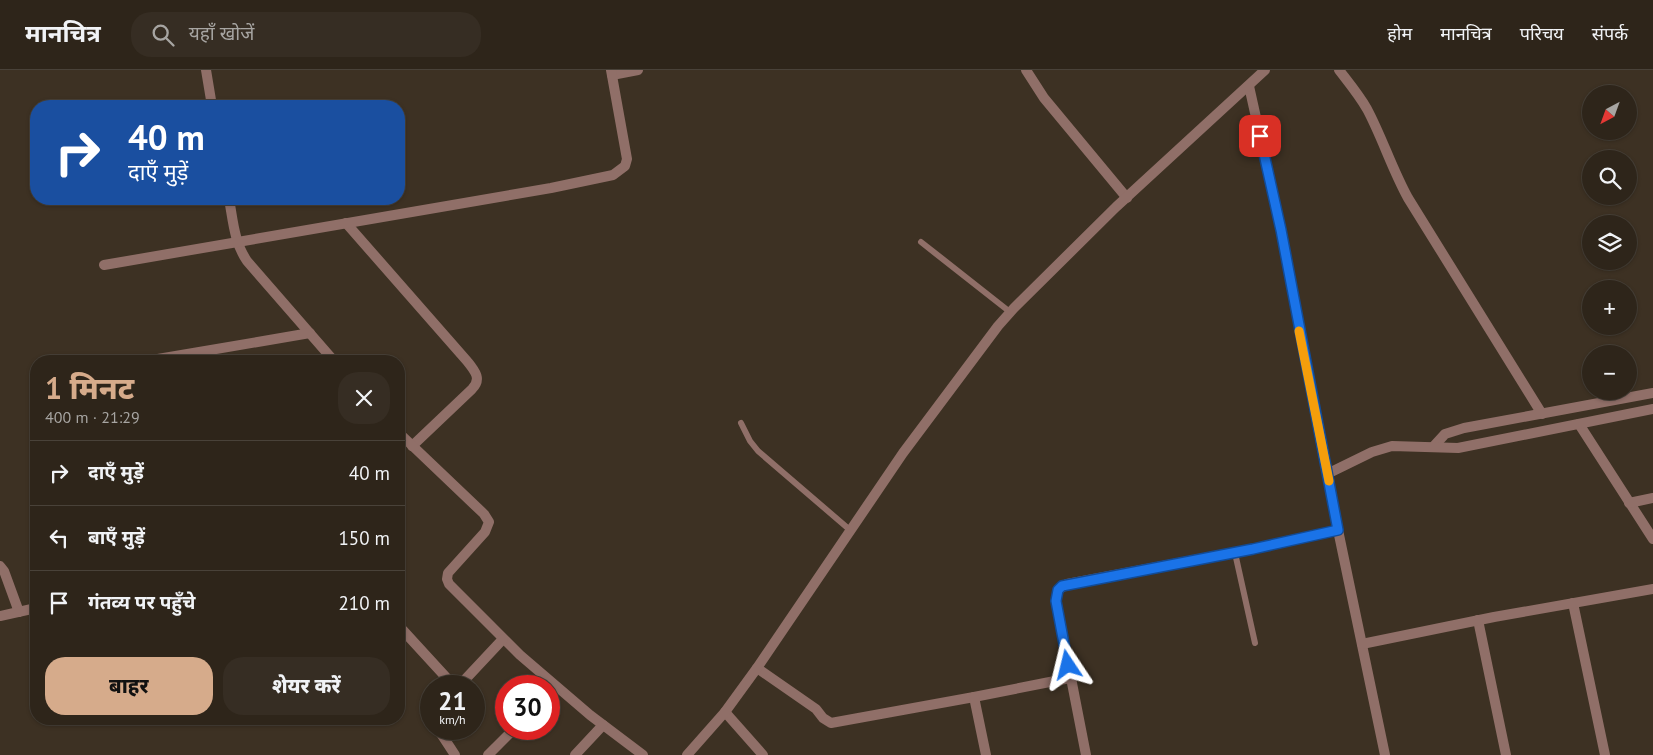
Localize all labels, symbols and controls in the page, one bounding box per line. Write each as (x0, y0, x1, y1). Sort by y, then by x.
search box (131, 12, 481, 57)
text: मानचित्र (25, 18, 101, 49)
icon: search (149, 21, 177, 49)
text: यहाँ खोजें (189, 21, 254, 45)
text: होम (1387, 22, 1412, 45)
text: मानचित्र (1440, 22, 1492, 45)
text: परिचय (1520, 22, 1564, 45)
text: संपर्क (1592, 22, 1628, 45)
north arrow (1582, 85, 1638, 140)
map controls (1582, 85, 1637, 400)
text: 40 m (128, 114, 205, 160)
pin (1239, 115, 1281, 157)
icon: right (45, 120, 110, 185)
icon: arrive (1246, 122, 1274, 150)
button: search (1582, 150, 1637, 205)
text: दाएँ मुड़ें (128, 158, 188, 186)
button: layers (1582, 215, 1637, 270)
button: + (1582, 280, 1637, 335)
button: − (1582, 345, 1637, 400)
text: 1 मिनट (45, 368, 134, 407)
button: close (338, 372, 390, 424)
text: 400 m · 21:29 (45, 407, 140, 427)
icon: right (45, 459, 73, 487)
text: दाएँ मुड़ें (88, 460, 144, 484)
text: 40 m (349, 461, 390, 485)
icon: left (45, 524, 73, 552)
text: बाएँ मुड़ें (88, 525, 145, 549)
text: 150 m (338, 526, 390, 550)
icon: arrive (45, 589, 73, 617)
text: गंतव्य पर पहुँचे (88, 590, 195, 614)
text: 210 m (338, 591, 390, 615)
position arrow (1041, 638, 1093, 690)
button: बाहर (45, 657, 213, 715)
button: शेयर करें (223, 657, 390, 715)
speed limit sign: 30 (495, 675, 560, 740)
text: 21 (438, 685, 467, 717)
text: km/h (439, 712, 466, 727)

